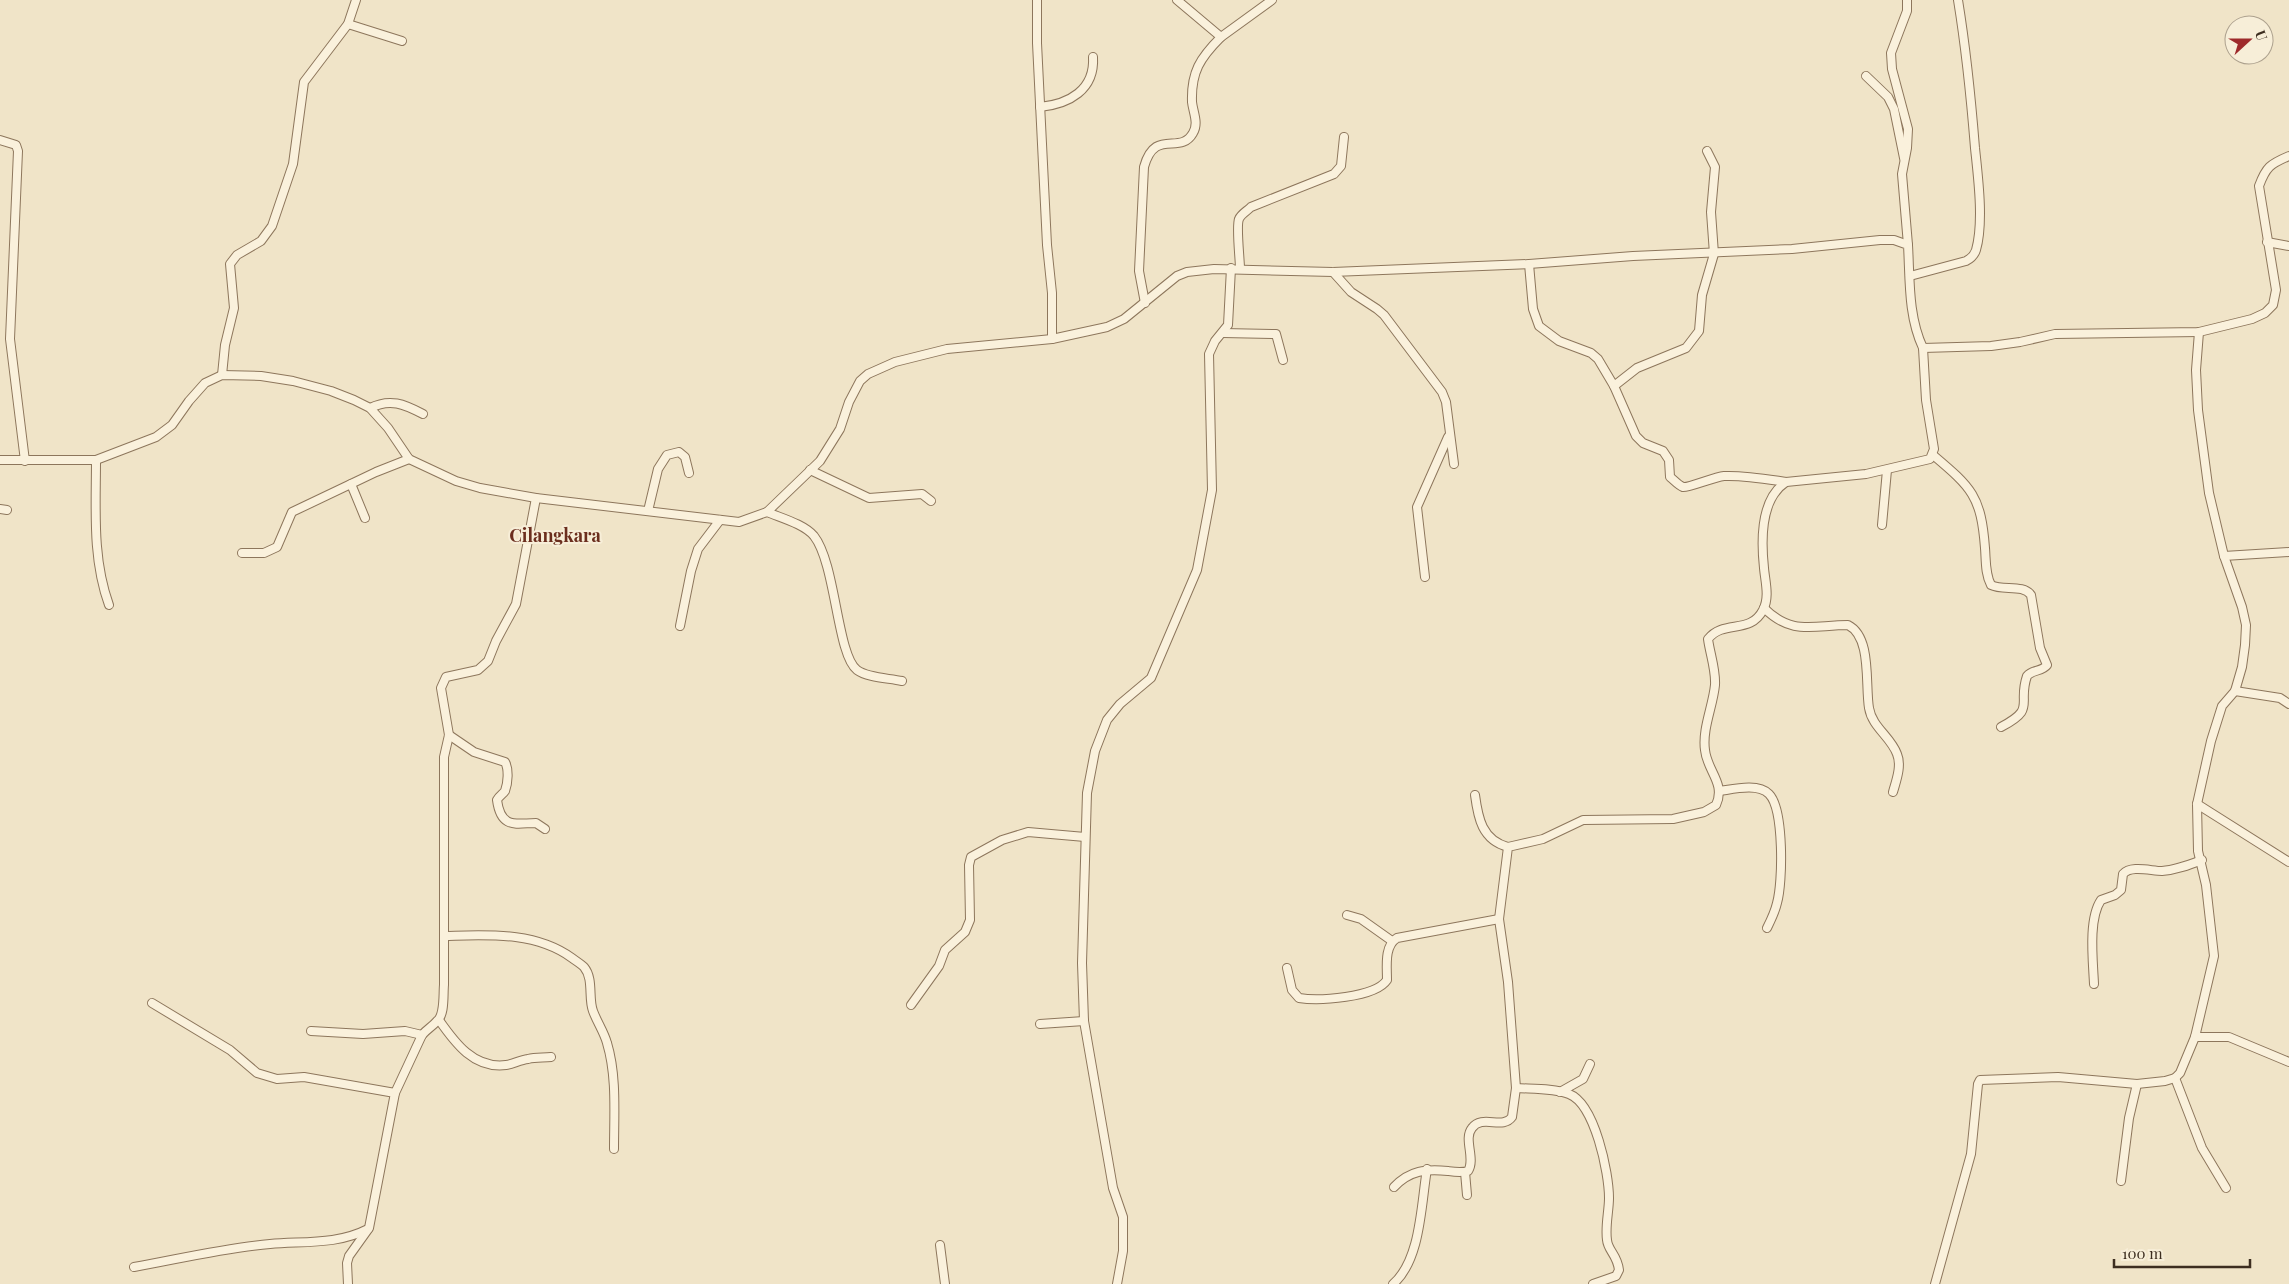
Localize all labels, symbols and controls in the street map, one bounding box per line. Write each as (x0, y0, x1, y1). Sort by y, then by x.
north arrow (2224, 15, 2274, 65)
text: U (2251, 27, 2272, 43)
district label: Cilangkara (509, 523, 602, 547)
scale bar (2114, 1236, 2250, 1268)
text: 100 m (2122, 1243, 2163, 1263)

